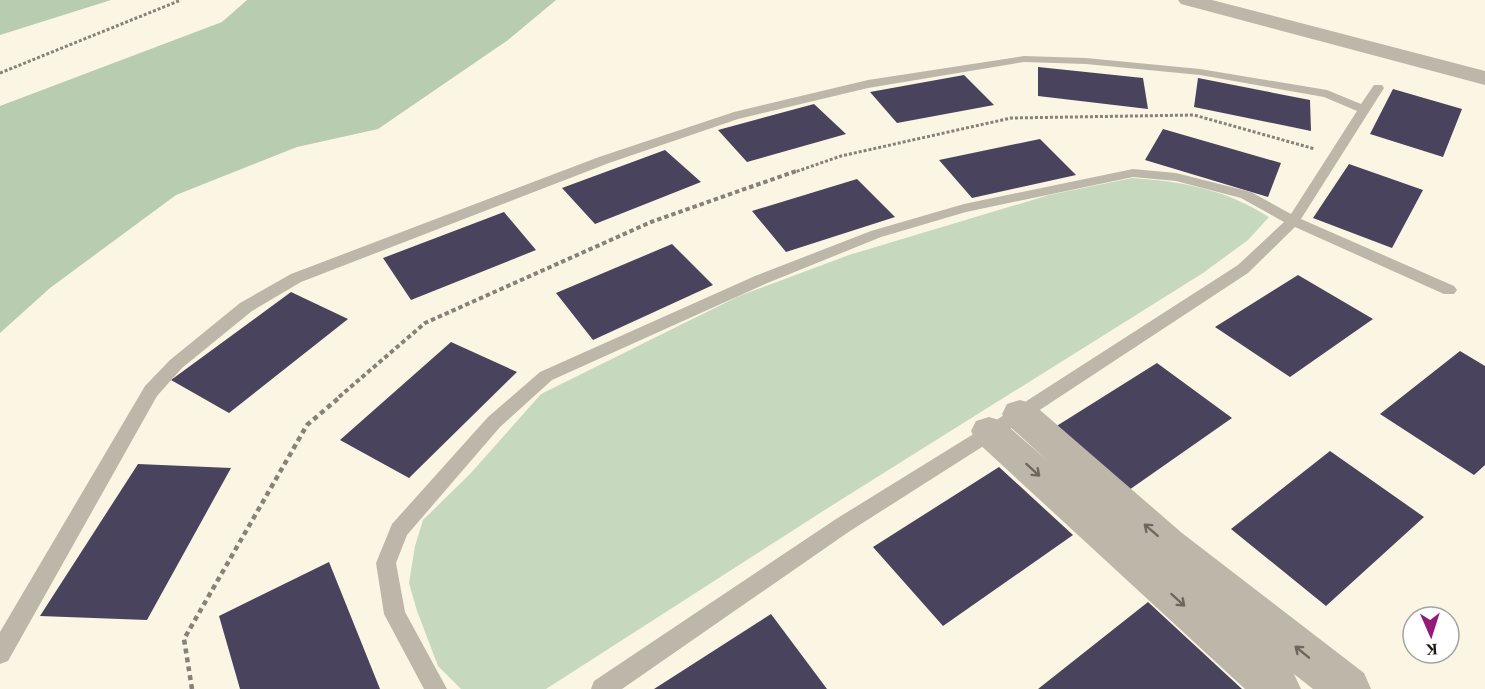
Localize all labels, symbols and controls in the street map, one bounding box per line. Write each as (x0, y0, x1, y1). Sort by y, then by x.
one-way arrow (1025, 463, 1040, 477)
one-way arrow (1143, 523, 1158, 537)
one-way arrow (1171, 593, 1186, 607)
north arrow (1401, 605, 1461, 665)
text: K (1424, 637, 1439, 661)
one-way arrow (1294, 646, 1310, 659)

